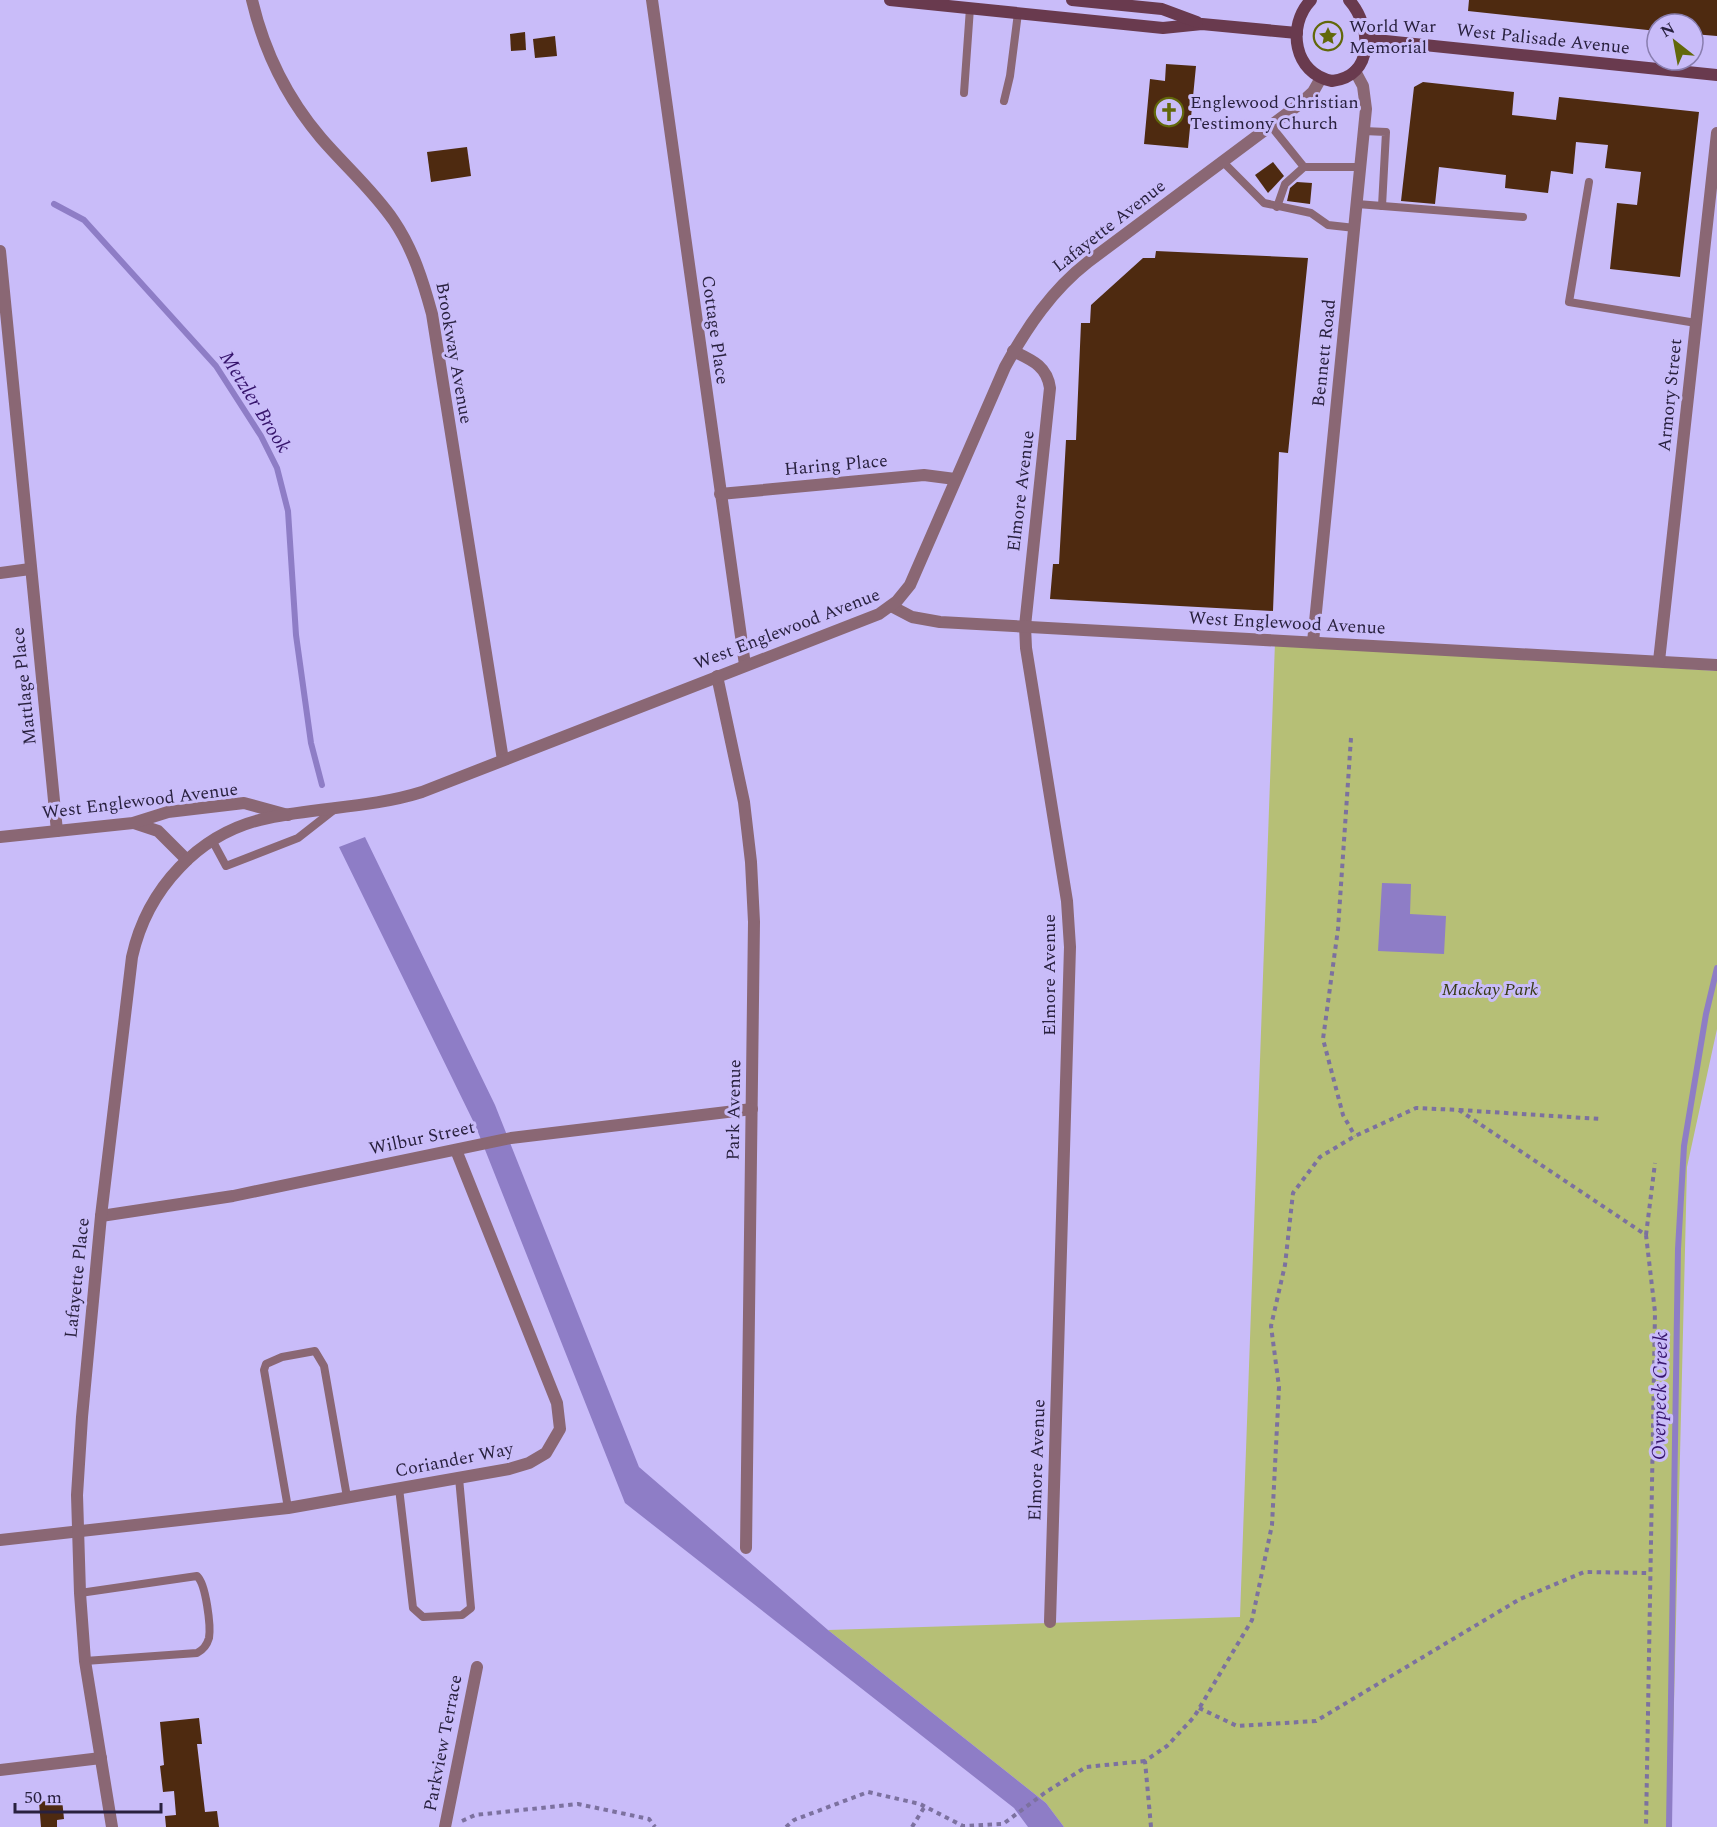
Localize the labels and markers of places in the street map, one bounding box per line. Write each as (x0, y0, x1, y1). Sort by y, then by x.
place label: World War Memorial (1349, 13, 1436, 61)
place icon: World War Memorial (1312, 20, 1344, 52)
place label: Englewood Christian Testimony Church (1190, 89, 1359, 137)
church icon: Englewood Christian Testimony Church (1153, 96, 1185, 128)

